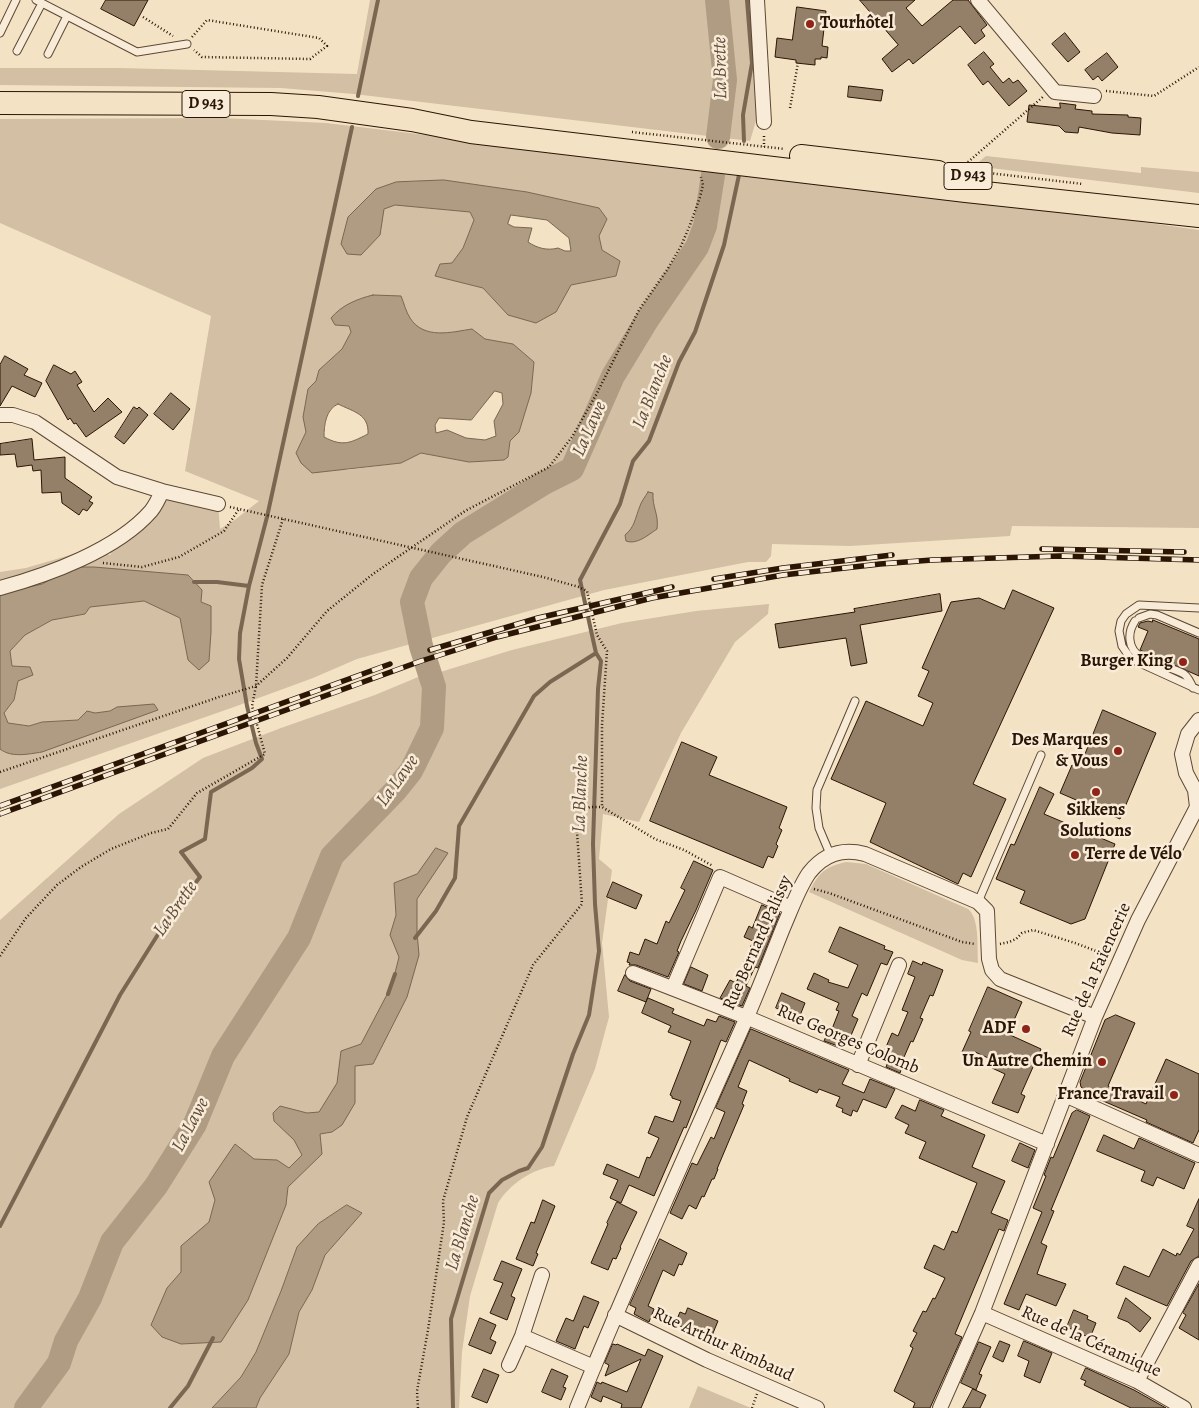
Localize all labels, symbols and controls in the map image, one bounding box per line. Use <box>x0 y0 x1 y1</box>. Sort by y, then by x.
place label: Tourhôtel <box>820 13 893 35</box>
marker: Tourhôtel <box>804 18 816 30</box>
water label: La Brette <box>709 37 733 99</box>
road number: D 943 <box>182 90 230 118</box>
road number: D 943 <box>944 162 992 190</box>
water label: La Blanche <box>628 352 678 432</box>
water label: La Lawe <box>568 398 612 460</box>
place label: Burger King <box>1080 651 1173 673</box>
marker: Burger King <box>1177 656 1189 668</box>
place label: Des Marques & Vous <box>1011 730 1108 772</box>
marker: Des Marques & Vous <box>1112 745 1124 757</box>
water label: La Lawe <box>372 751 424 811</box>
water label: La Blanche <box>568 755 594 833</box>
marker: Sikkens Solutions <box>1090 786 1102 798</box>
place label: Sikkens Solutions <box>1060 800 1132 842</box>
place label: Terre de Vélo <box>1085 844 1182 866</box>
marker: Terre de Vélo <box>1069 849 1081 861</box>
street label: Rue Bernard Palissy <box>719 872 797 1014</box>
water label: La Brette <box>149 877 203 941</box>
street label: Rue de la Faïencerie <box>1058 899 1136 1041</box>
street label: Rue Georges Colomb <box>774 1000 922 1080</box>
place label: ADF <box>983 1018 1016 1040</box>
marker: ADF <box>1020 1023 1032 1035</box>
place label: Un Autre Chemin <box>962 1051 1092 1073</box>
marker: Un Autre Chemin <box>1096 1056 1108 1068</box>
place label: France Travail <box>1057 1084 1164 1106</box>
marker: France Travail <box>1168 1089 1180 1101</box>
water label: La Lawe <box>167 1094 215 1156</box>
water label: La Blanche <box>441 1193 485 1273</box>
street label: Rue de la Céramique <box>1018 1301 1164 1383</box>
street label: Rue Arthur Rimbaud <box>649 1303 797 1387</box>

